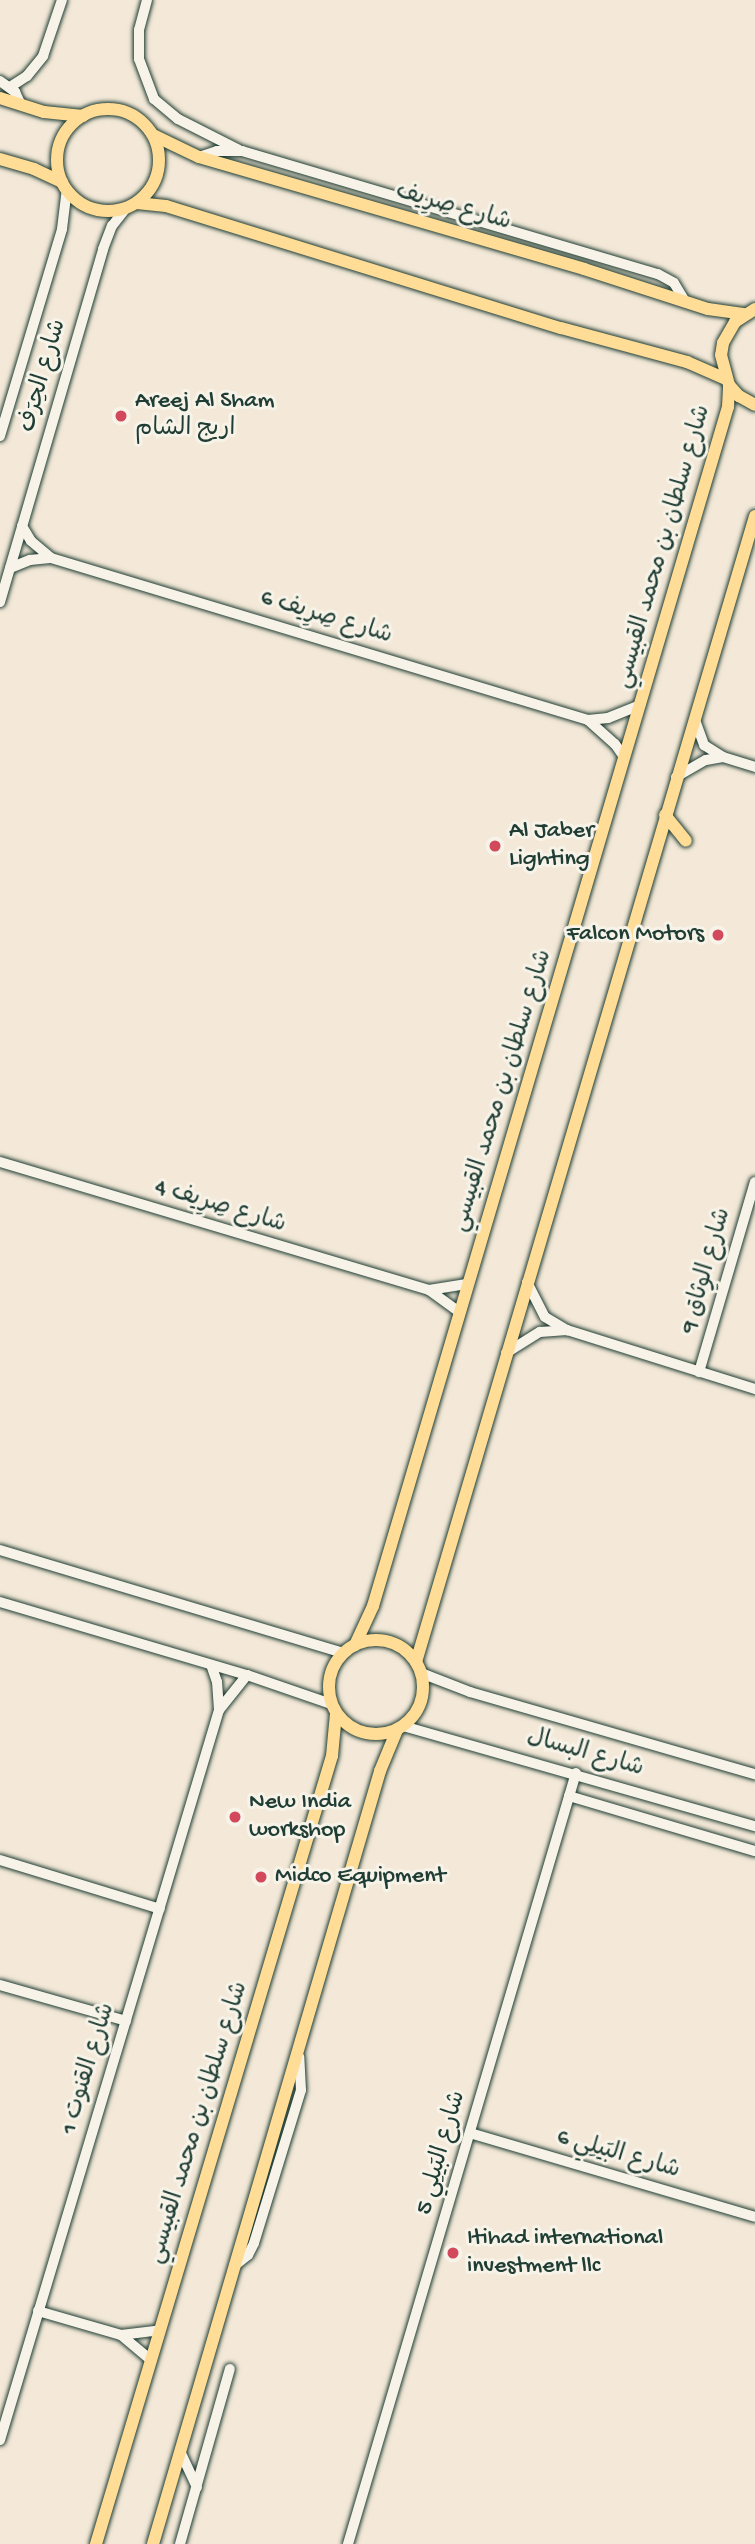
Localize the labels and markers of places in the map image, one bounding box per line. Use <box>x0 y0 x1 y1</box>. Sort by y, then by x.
place label: Areej Al Sham اريج الشام <box>135 388 275 444</box>
marker: Areej Al Sham اريج الشام <box>113 408 129 424</box>
place label: Al Jaber Lighting <box>509 818 594 874</box>
marker: Al Jaber Lighting <box>487 838 503 854</box>
place label: Falcon Motors <box>567 921 704 949</box>
marker: Falcon Motors <box>710 927 726 943</box>
place label: New India workshop <box>249 1789 351 1845</box>
marker: New India workshop <box>227 1809 243 1825</box>
place label: Midco Equipment <box>275 1863 445 1891</box>
marker: Midco Equipment <box>253 1869 269 1885</box>
place label: Itihad international investment llc <box>467 2225 663 2281</box>
marker: Itihad international investment llc <box>445 2245 461 2261</box>

